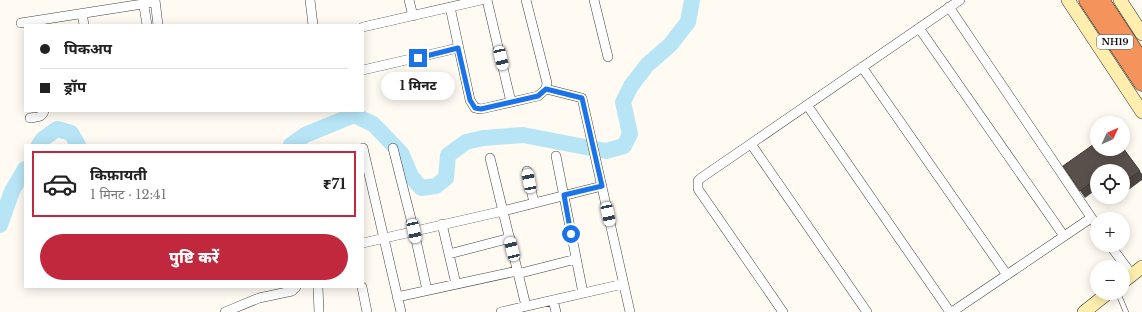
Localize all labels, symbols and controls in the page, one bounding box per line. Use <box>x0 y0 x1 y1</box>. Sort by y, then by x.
road number: NH19 <box>1097 35 1133 49</box>
text: पिकअप <box>64 39 112 58</box>
car <box>492 45 510 71</box>
route end <box>409 49 427 67</box>
callout: 1 मिनट <box>381 72 455 100</box>
text: ड्रॉप <box>64 77 86 96</box>
text: 1 मिनट <box>399 77 437 94</box>
north arrow <box>1090 116 1130 156</box>
map controls <box>1090 116 1130 300</box>
button: locate <box>1090 164 1130 204</box>
text: किफ़ायती <box>90 165 147 184</box>
icon: car <box>42 166 78 202</box>
car <box>521 168 537 194</box>
text: ₹71 <box>323 174 346 193</box>
text: 1 मिनट · 12:41 <box>90 186 167 203</box>
car <box>600 201 616 227</box>
button: + <box>1090 212 1130 252</box>
car <box>406 218 422 244</box>
route start <box>562 225 580 243</box>
button: पुष्टि करें <box>40 234 348 280</box>
car <box>503 236 521 262</box>
button: − <box>1090 260 1130 300</box>

